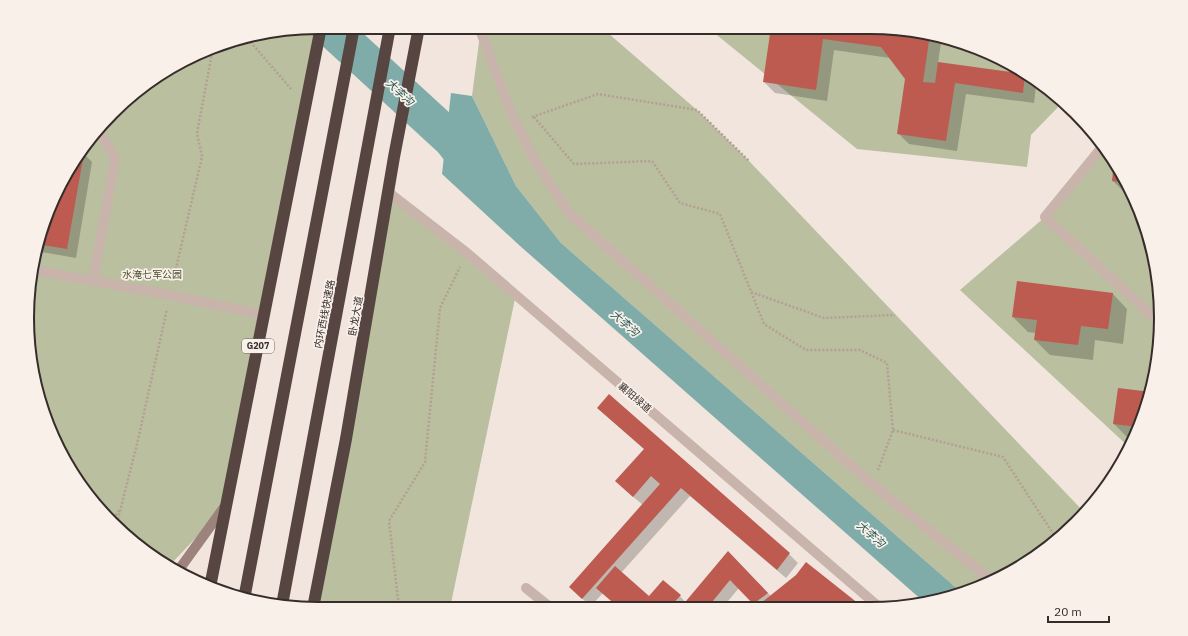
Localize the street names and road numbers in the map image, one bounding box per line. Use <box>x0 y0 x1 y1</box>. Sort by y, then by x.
street label: 内环西线快速路 <box>311 278 338 350</box>
street label: 卧龙大道 <box>346 295 365 337</box>
road number: G207 <box>242 339 274 353</box>
street label: 襄阳绿道 <box>615 379 654 415</box>

